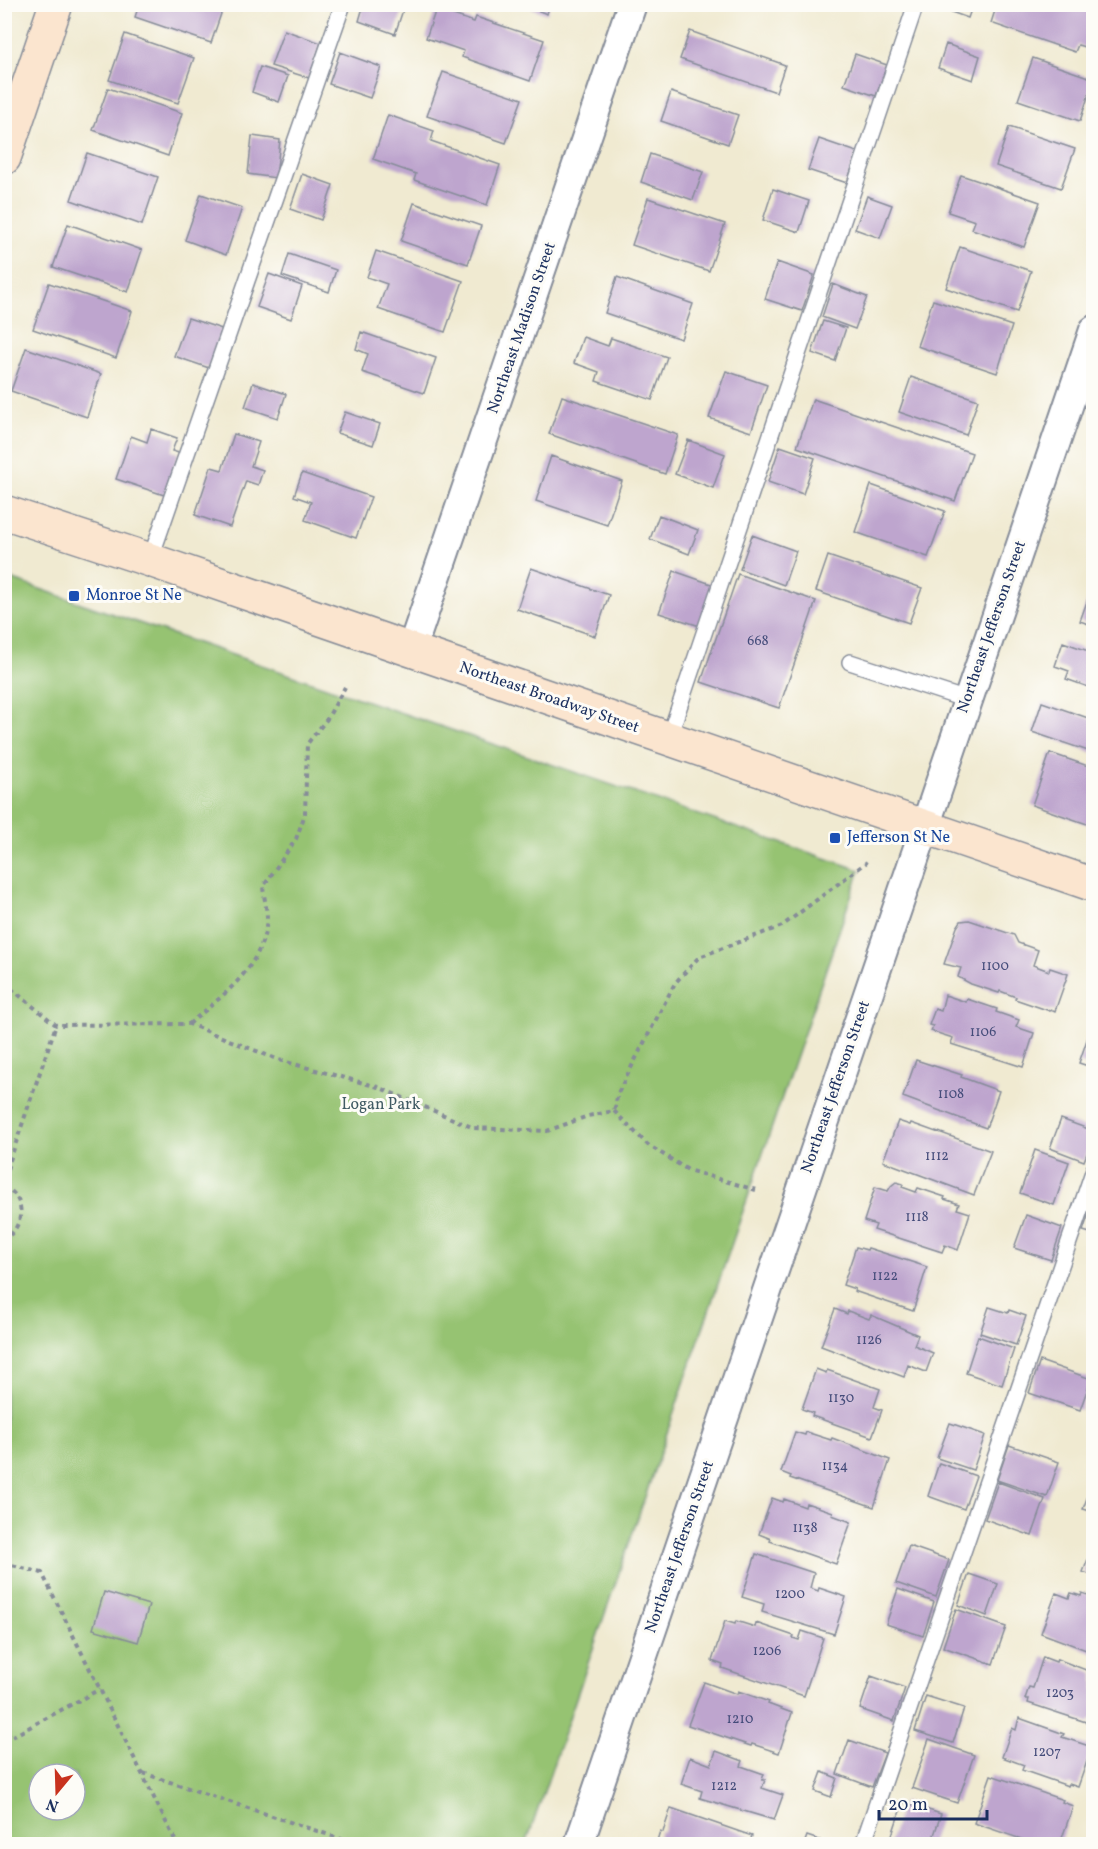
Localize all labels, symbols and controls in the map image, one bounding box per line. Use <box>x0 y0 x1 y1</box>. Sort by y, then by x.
street label: Northeast Madison Street <box>482 239 562 417</box>
street label: Northeast Jefferson Street <box>952 537 1032 716</box>
place label: Monroe St Ne <box>86 585 182 607</box>
marker: Monroe St Ne <box>67 589 81 603</box>
house number: 668 <box>747 632 769 651</box>
street label: Northeast Broadway Street <box>456 657 642 739</box>
place label: Jefferson St Ne <box>847 827 950 849</box>
marker: Jefferson St Ne <box>828 831 842 845</box>
house number: 1100 <box>981 957 1009 976</box>
street label: Northeast Jefferson Street <box>796 997 876 1176</box>
house number: 1106 <box>970 1023 996 1042</box>
house number: 1108 <box>938 1085 964 1104</box>
park label: Logan Park <box>341 1094 421 1116</box>
house number: 1112 <box>925 1147 949 1166</box>
house number: 1118 <box>905 1208 929 1227</box>
house number: 1122 <box>872 1267 898 1286</box>
house number: 1126 <box>856 1331 882 1350</box>
house number: 1130 <box>828 1389 854 1408</box>
street label: Northeast Jefferson Street <box>640 1457 720 1636</box>
house number: 1134 <box>822 1457 848 1476</box>
house number: 1138 <box>792 1519 818 1538</box>
house number: 1200 <box>775 1585 805 1604</box>
house number: 1206 <box>753 1642 781 1661</box>
house number: 1203 <box>1046 1684 1074 1703</box>
house number: 1210 <box>727 1710 753 1729</box>
house number: 1207 <box>1033 1743 1061 1762</box>
north arrow <box>27 1762 87 1822</box>
house number: 1212 <box>711 1777 737 1796</box>
scale bar <box>879 1783 987 1821</box>
text: N <box>43 1792 62 1817</box>
text: 20 m <box>888 1793 928 1818</box>

